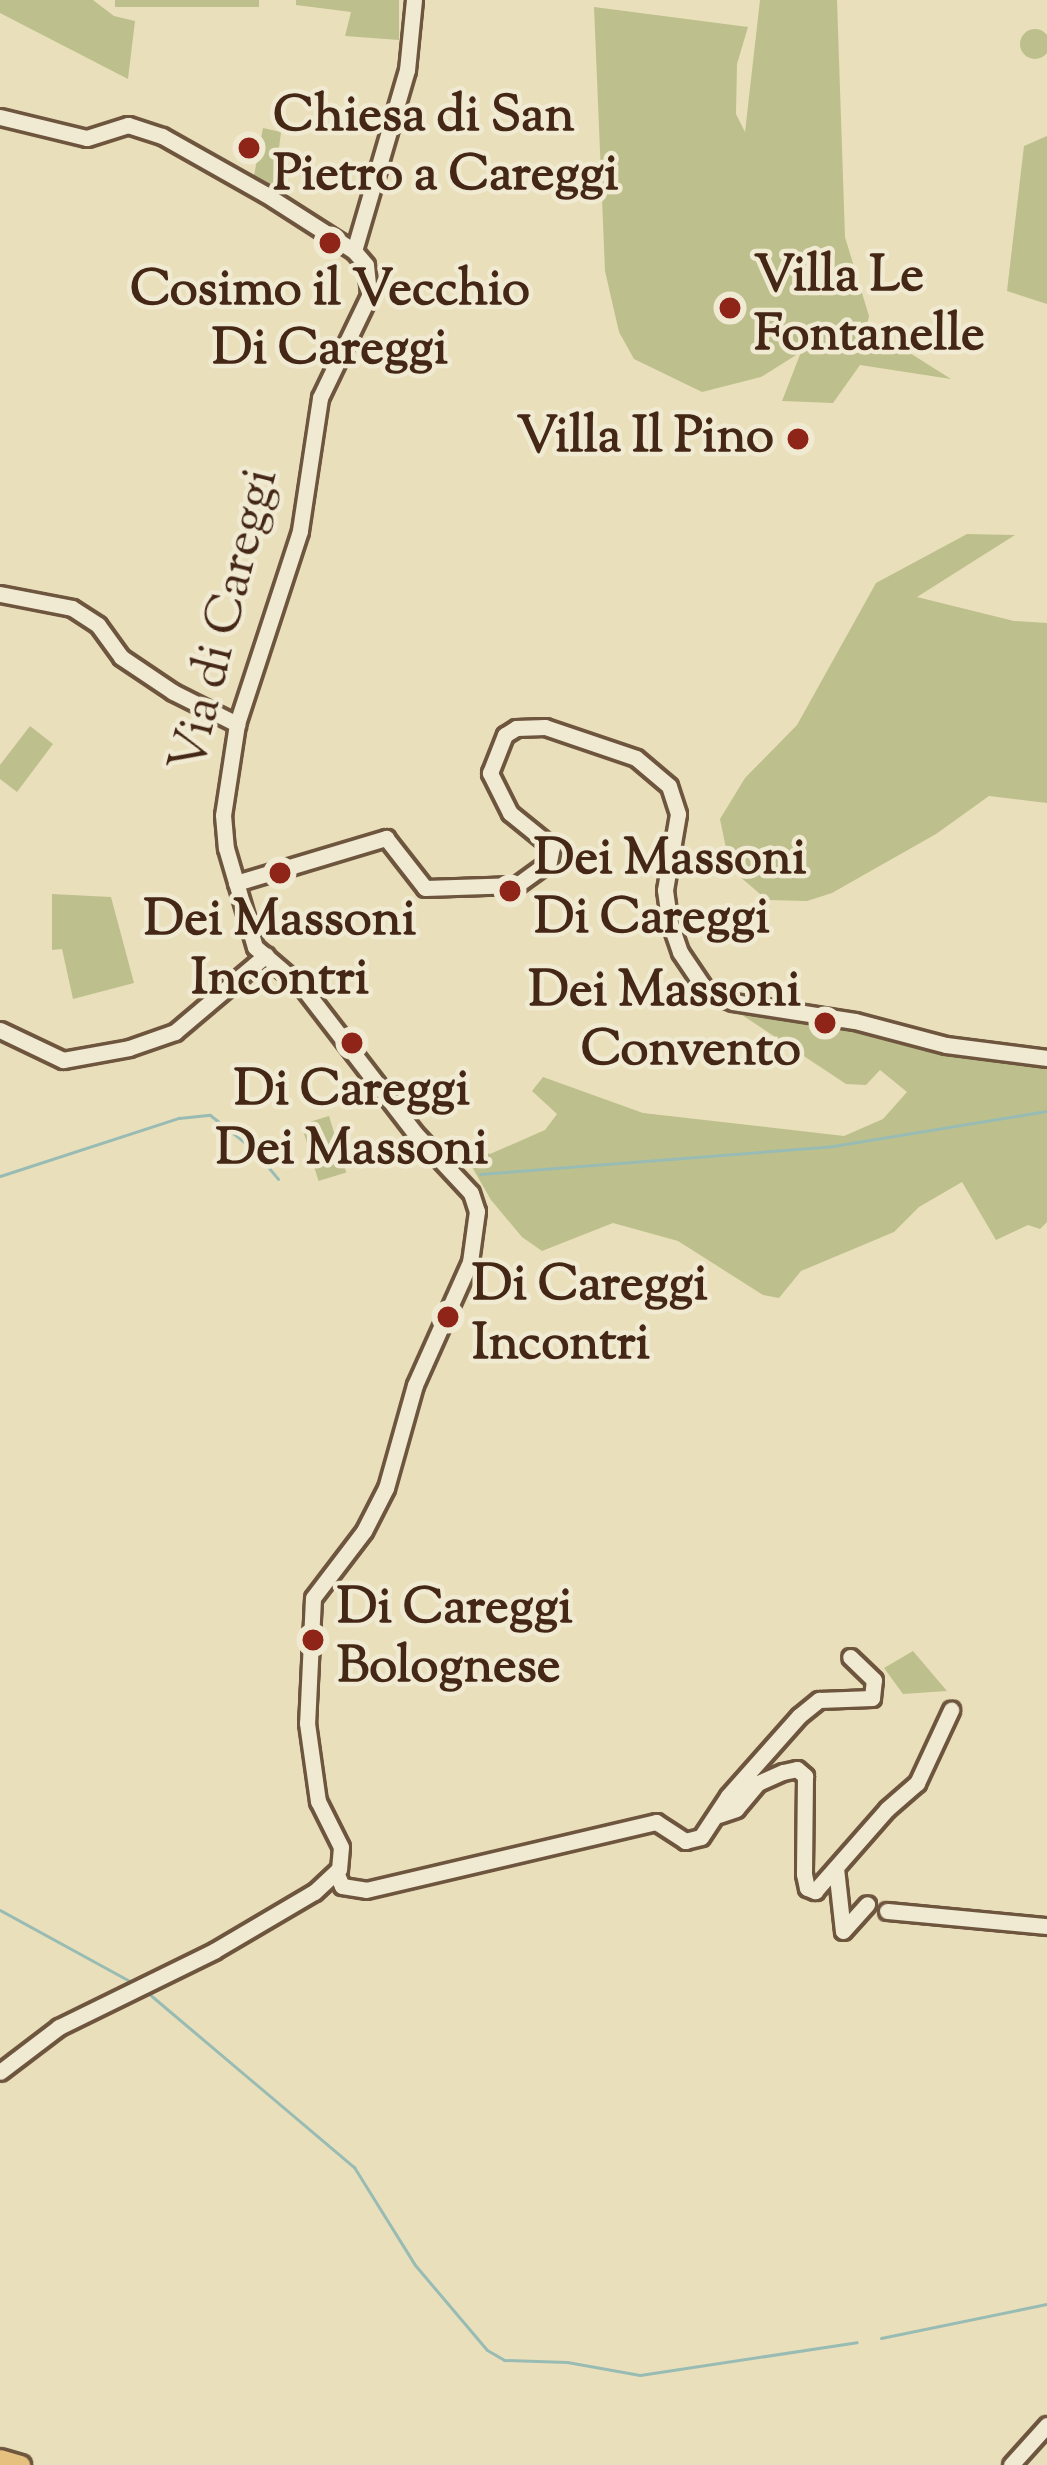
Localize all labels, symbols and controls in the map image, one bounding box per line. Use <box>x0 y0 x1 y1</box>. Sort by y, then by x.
place label: Chiesa di San Pietro a Careggi <box>273 88 619 208</box>
marker: Chiesa di San Pietro a Careggi <box>236 135 262 161</box>
marker: Cosimo il Vecchio Di Careggi <box>317 230 343 256</box>
place label: Villa Le Fontanelle <box>754 248 985 368</box>
place label: Cosimo il Vecchio Di Careggi <box>130 262 530 382</box>
marker: Villa Le Fontanelle <box>717 295 743 321</box>
place label: Villa Il Pino <box>517 408 774 470</box>
marker: Villa Il Pino <box>785 426 811 452</box>
street label: Via di Careggi <box>160 463 294 779</box>
place label: Dei Massoni Di Careggi <box>534 831 806 951</box>
marker: Dei Massoni Incontri <box>267 860 293 886</box>
marker: Dei Massoni Di Careggi <box>497 878 523 904</box>
place label: Dei Massoni Incontri <box>144 892 416 1012</box>
place label: Dei Massoni Convento <box>529 963 801 1083</box>
marker: Dei Massoni Convento <box>812 1010 838 1036</box>
marker: Di Careggi Dei Massoni <box>339 1030 365 1056</box>
place label: Di Careggi Dei Massoni <box>216 1062 488 1182</box>
place label: Di Careggi Incontri <box>472 1257 708 1377</box>
marker: Di Careggi Incontri <box>435 1304 461 1330</box>
place label: Di Careggi Bolognese <box>337 1580 573 1700</box>
marker: Di Careggi Bolognese <box>300 1627 326 1653</box>

